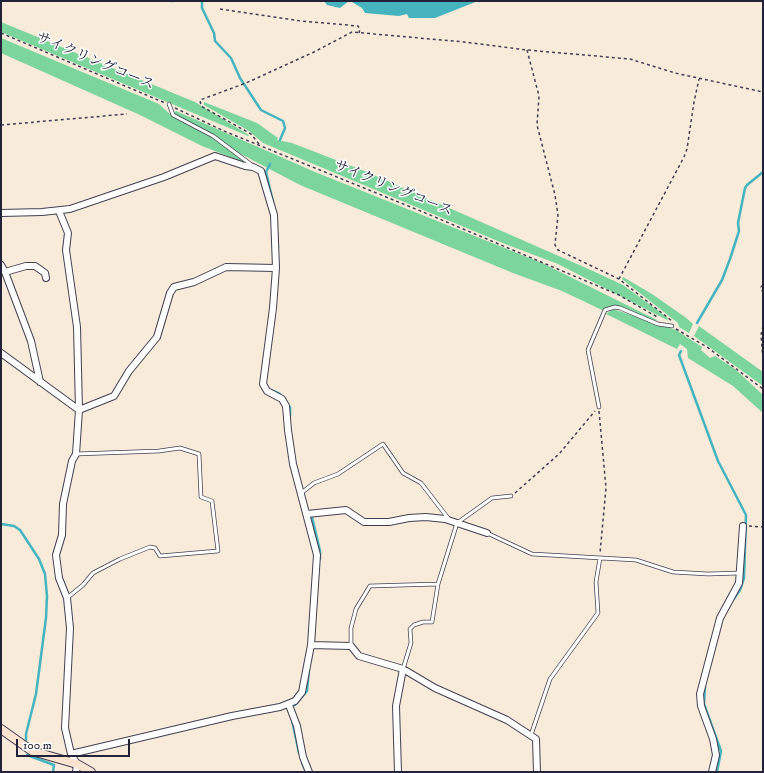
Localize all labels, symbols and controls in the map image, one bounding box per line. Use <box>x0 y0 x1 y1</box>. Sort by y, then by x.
street label: サイクリングコース <box>34 30 156 94</box>
street label: サイクリングコース <box>331 158 455 220</box>
scale bar <box>18 731 132 757</box>
text: 100 m <box>23 738 52 753</box>

